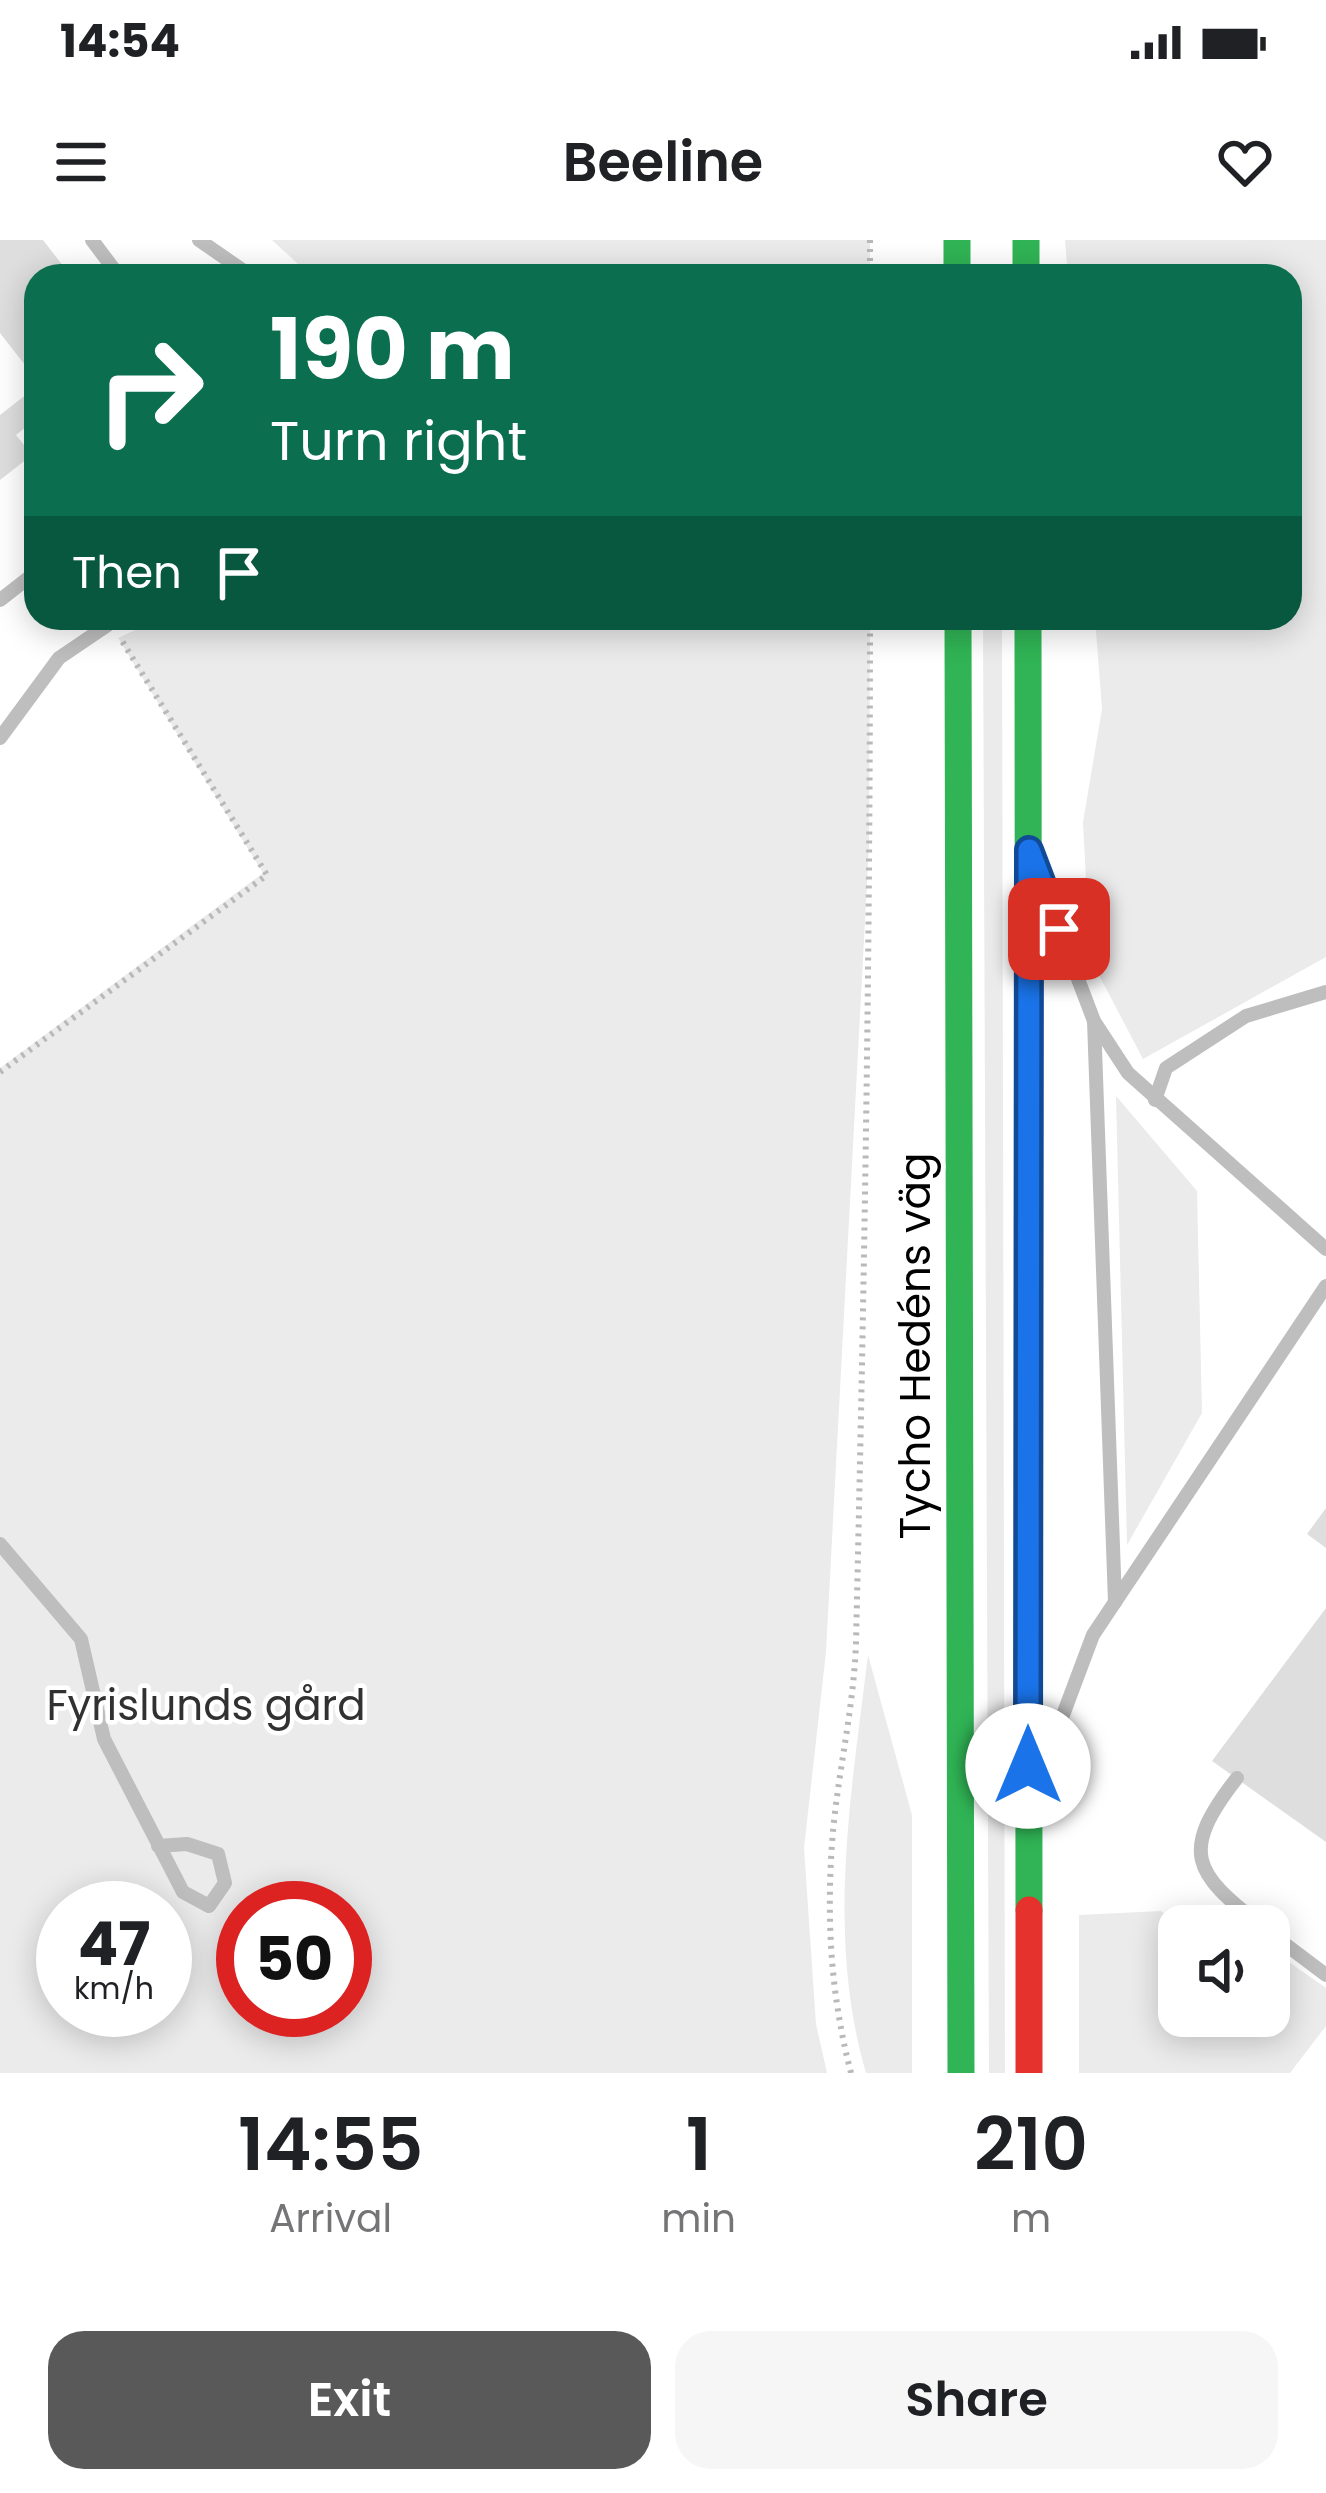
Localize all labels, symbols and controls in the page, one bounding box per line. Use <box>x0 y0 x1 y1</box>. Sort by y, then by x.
text: 14:54 <box>60 10 180 73</box>
text: Beeline <box>563 124 763 200</box>
icon: menu <box>48 129 114 195</box>
icon: heart <box>1212 129 1278 195</box>
text: 190 m <box>270 291 515 408</box>
icon: right <box>72 312 228 468</box>
text: Turn right <box>270 403 527 479</box>
icon: arrive <box>206 540 272 606</box>
text: Then <box>72 541 182 604</box>
pin <box>1008 878 1110 980</box>
icon: arrive <box>1026 896 1092 962</box>
street label: Tycho Hedéns väg <box>886 1153 945 1539</box>
park label: Fyrislunds gård <box>46 1676 366 1735</box>
position arrow <box>965 1703 1091 1829</box>
speed limit sign: 50 <box>216 1881 372 2037</box>
text: 47 <box>78 1902 150 1986</box>
map controls <box>1158 1905 1290 2037</box>
button: sound <box>1158 1905 1290 2037</box>
text: km/h <box>74 1967 154 2010</box>
text: 14:55 <box>238 2094 423 2195</box>
text: 1 <box>686 2094 712 2195</box>
text: 210 <box>974 2094 1088 2195</box>
text: Arrival <box>269 2191 392 2246</box>
text: min <box>661 2191 736 2246</box>
text: m <box>1011 2191 1051 2246</box>
button: Exit <box>48 2331 651 2469</box>
button: Share <box>675 2331 1278 2469</box>

